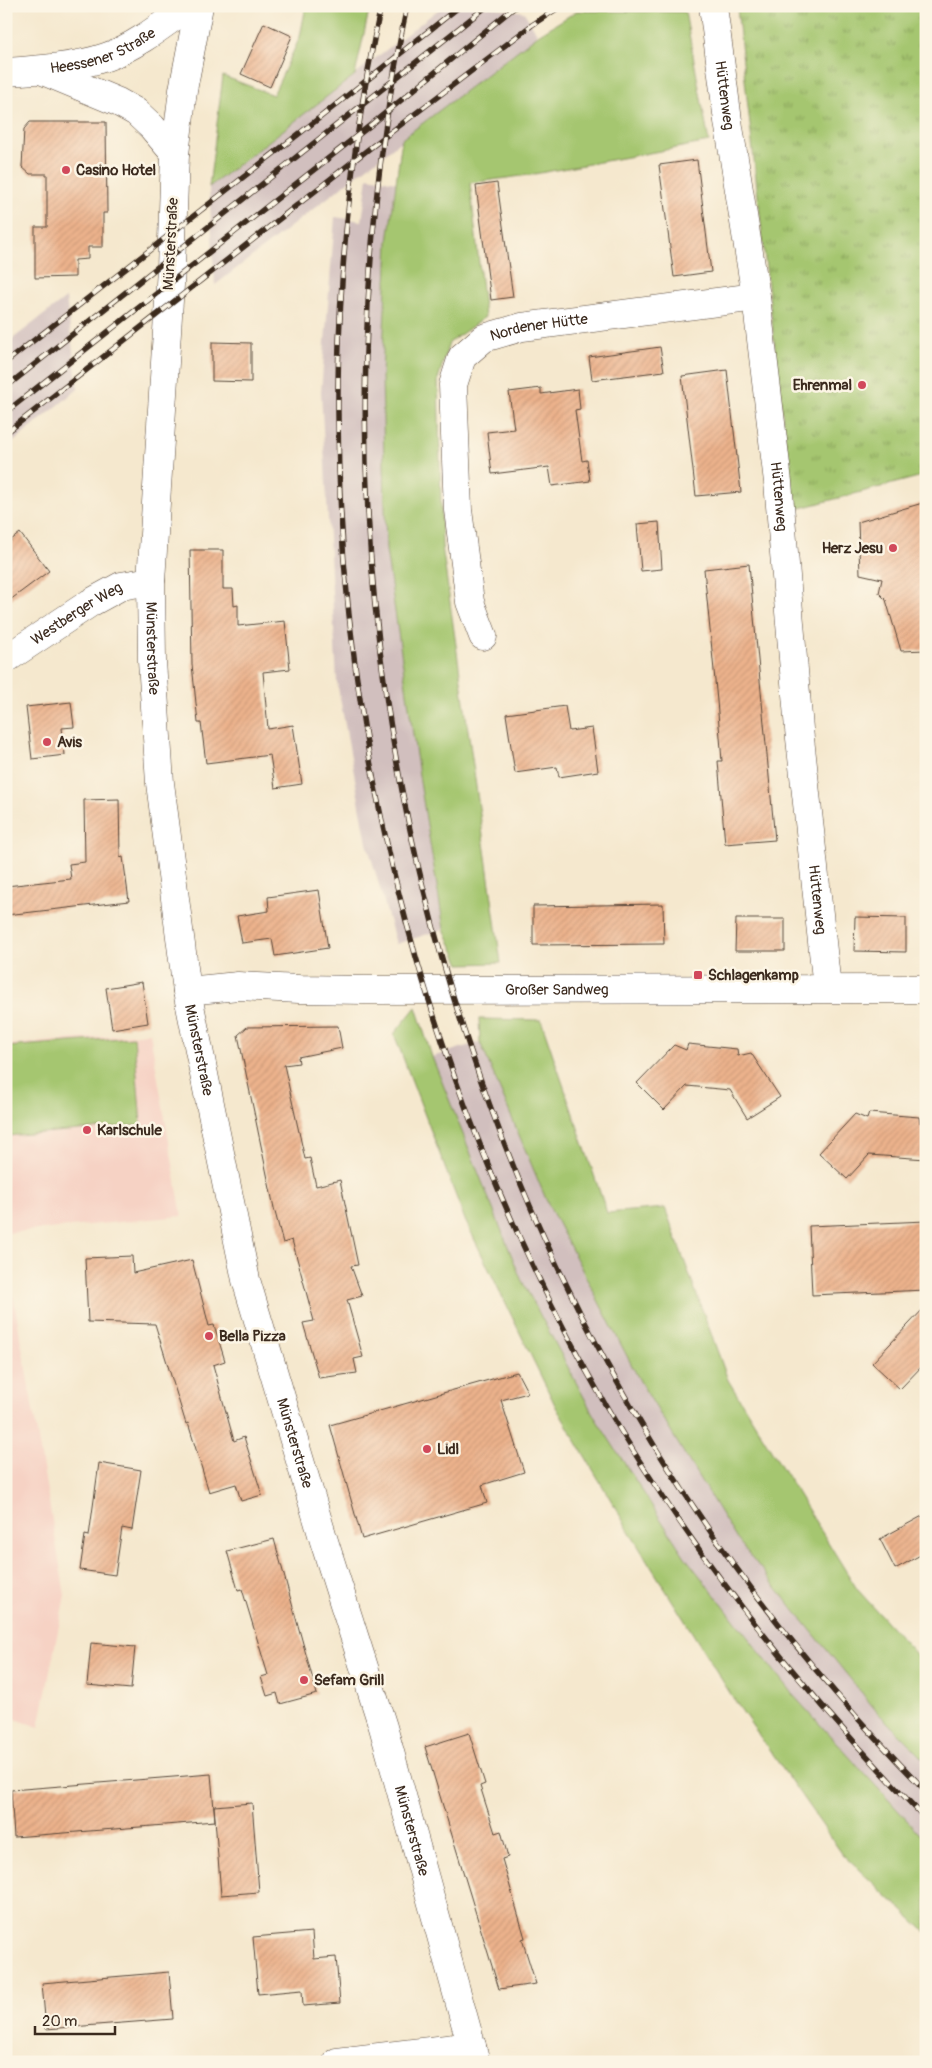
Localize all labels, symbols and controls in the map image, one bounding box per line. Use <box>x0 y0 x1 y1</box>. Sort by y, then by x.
street label: Heessener Straße <box>49 23 160 78</box>
street label: Hüttenweg <box>711 59 739 131</box>
place label: Casino Hotel <box>76 161 156 180</box>
marker: Casino Hotel <box>60 164 72 176</box>
street label: Münsterstraße <box>159 197 183 291</box>
street label: Nordener Hütte <box>488 309 590 345</box>
place label: Ehrenmal <box>793 376 852 395</box>
marker: Ehrenmal <box>856 379 868 391</box>
street label: Hüttenweg <box>766 460 792 532</box>
place label: Herz Jesu <box>822 539 883 558</box>
marker: Herz Jesu <box>887 542 899 554</box>
street label: Westberger Weg <box>27 578 126 649</box>
street label: Münsterstraße <box>142 602 164 696</box>
place label: Avis <box>57 733 82 752</box>
marker: Avis <box>41 736 53 748</box>
street label: Hüttenweg <box>804 864 831 935</box>
place label: Schlagenkamp <box>708 966 799 985</box>
marker: Schlagenkamp <box>692 969 704 981</box>
street label: Großer Sandweg <box>505 980 608 999</box>
street label: Münsterstraße <box>180 1003 218 1098</box>
place label: Karlschule <box>97 1121 162 1140</box>
marker: Karlschule <box>81 1124 93 1136</box>
place label: Bella Pizza <box>219 1327 286 1346</box>
marker: Bella Pizza <box>203 1330 215 1342</box>
street label: Münsterstraße <box>272 1396 317 1491</box>
place label: Lidl <box>437 1440 459 1459</box>
marker: Lidl <box>421 1443 433 1455</box>
place label: Sefam Grill <box>314 1671 384 1690</box>
marker: Sefam Grill <box>298 1674 310 1686</box>
street label: Münsterstraße <box>390 1783 434 1879</box>
scale bar <box>35 2003 115 2035</box>
text: 20 m <box>42 2012 77 2031</box>

